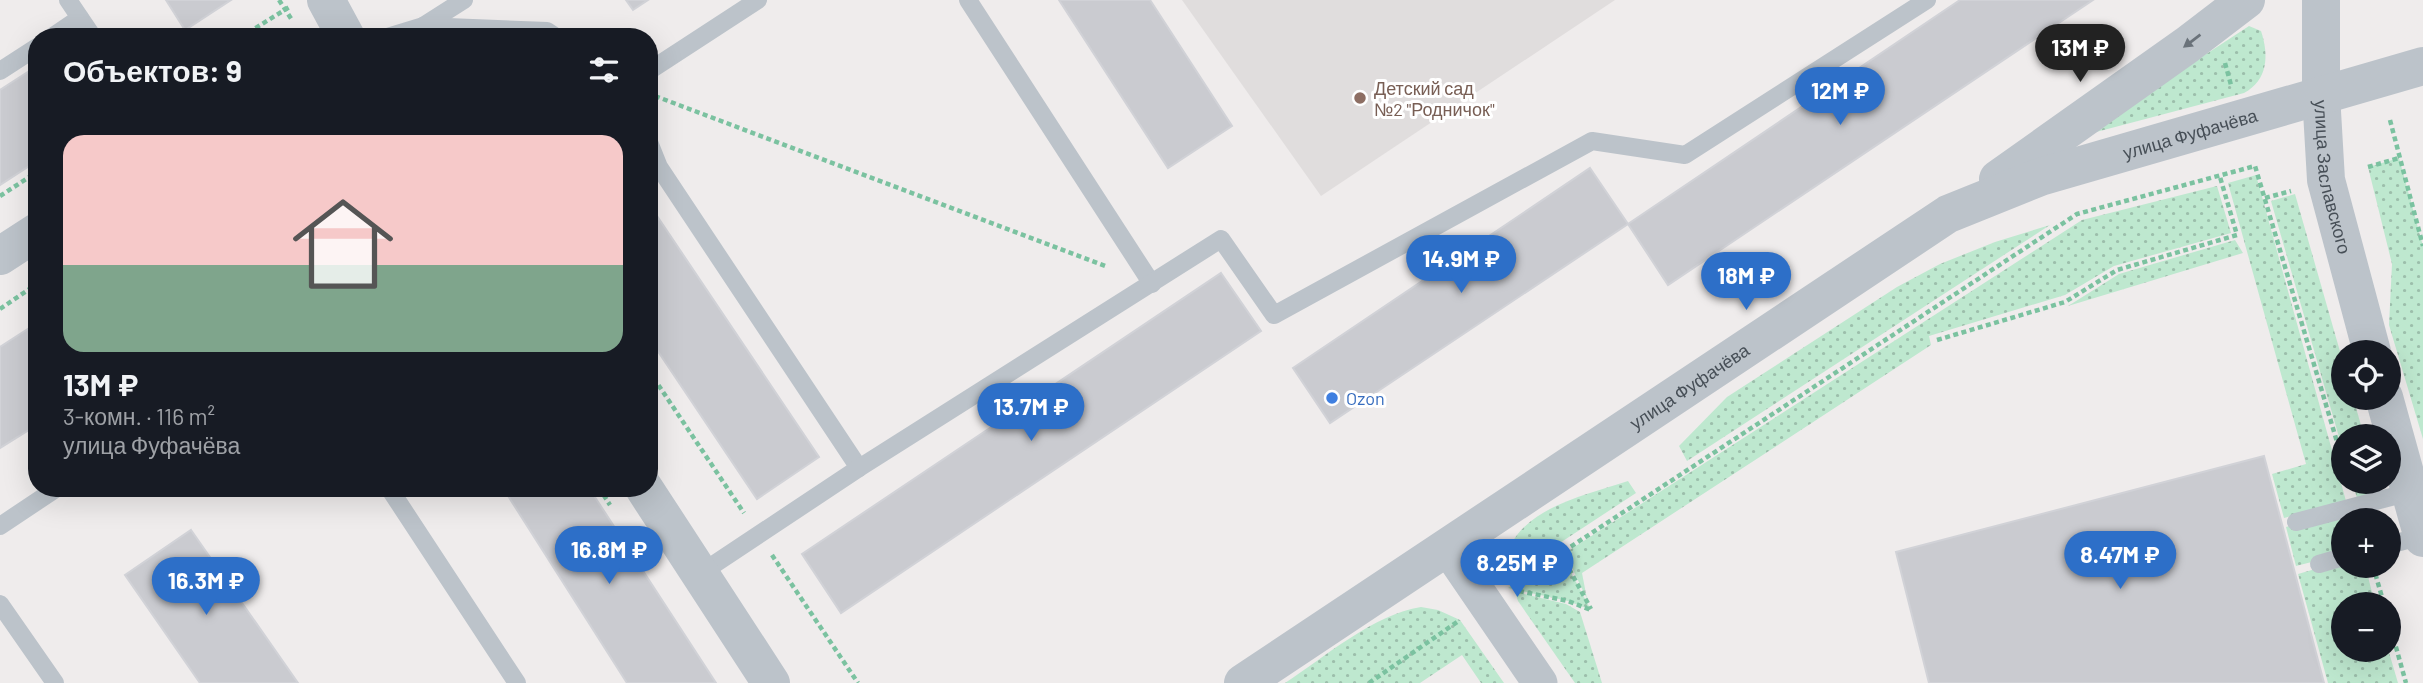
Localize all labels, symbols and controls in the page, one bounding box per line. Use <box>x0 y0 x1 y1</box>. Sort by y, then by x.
pin: 13M ₽ <box>2031 24 2129 84</box>
text: 13M ₽ <box>2051 33 2109 61</box>
one-way arrow <box>2183 34 2201 49</box>
icon: filters <box>585 51 623 89</box>
text: Объектов: 9 <box>63 52 242 88</box>
pin: 12M ₽ <box>1791 68 1889 127</box>
text: 12M ₽ <box>1811 76 1869 104</box>
place label: Детский сад №2 "Родничок" <box>1374 77 1495 120</box>
marker: Детский сад №2 "Родничок" <box>1352 90 1368 106</box>
street label: улица Заславского <box>2310 99 2356 256</box>
street label: улица Фуфачёва <box>2120 103 2261 163</box>
icon: home <box>280 181 406 307</box>
pin: 14.9M ₽ <box>1396 236 1526 295</box>
text: 14.9M ₽ <box>1422 244 1500 272</box>
pin: 18M ₽ <box>1697 252 1795 312</box>
text: 18M ₽ <box>1717 261 1775 289</box>
street label: улица Фуфачёва <box>1625 338 1754 434</box>
map controls <box>2331 340 2401 662</box>
button: locate <box>2331 340 2401 410</box>
text: 13M ₽ <box>63 366 138 402</box>
pin: 13.7M ₽ <box>966 384 1096 443</box>
place label: Ozon <box>1346 387 1385 409</box>
marker: Ozon <box>1324 390 1340 406</box>
text: 13.7M ₽ <box>993 392 1069 420</box>
text: 3-комн. · 116 m² <box>63 402 215 430</box>
button: layers <box>2331 424 2401 494</box>
text: улица Фуфачёва <box>63 431 240 459</box>
button: + <box>2331 508 2401 578</box>
pin: 16.8M ₽ <box>544 526 674 586</box>
pin: 8.47M ₽ <box>2055 532 2185 591</box>
text: 16.8M ₽ <box>571 535 647 563</box>
pin: 8.25M ₽ <box>1452 540 1582 599</box>
text: 8.47M ₽ <box>2080 540 2160 568</box>
text: 8.25M ₽ <box>1476 548 1558 576</box>
pin: 16.3M ₽ <box>141 558 271 617</box>
text: 16.3M ₽ <box>168 566 244 594</box>
button: − <box>2331 592 2401 662</box>

